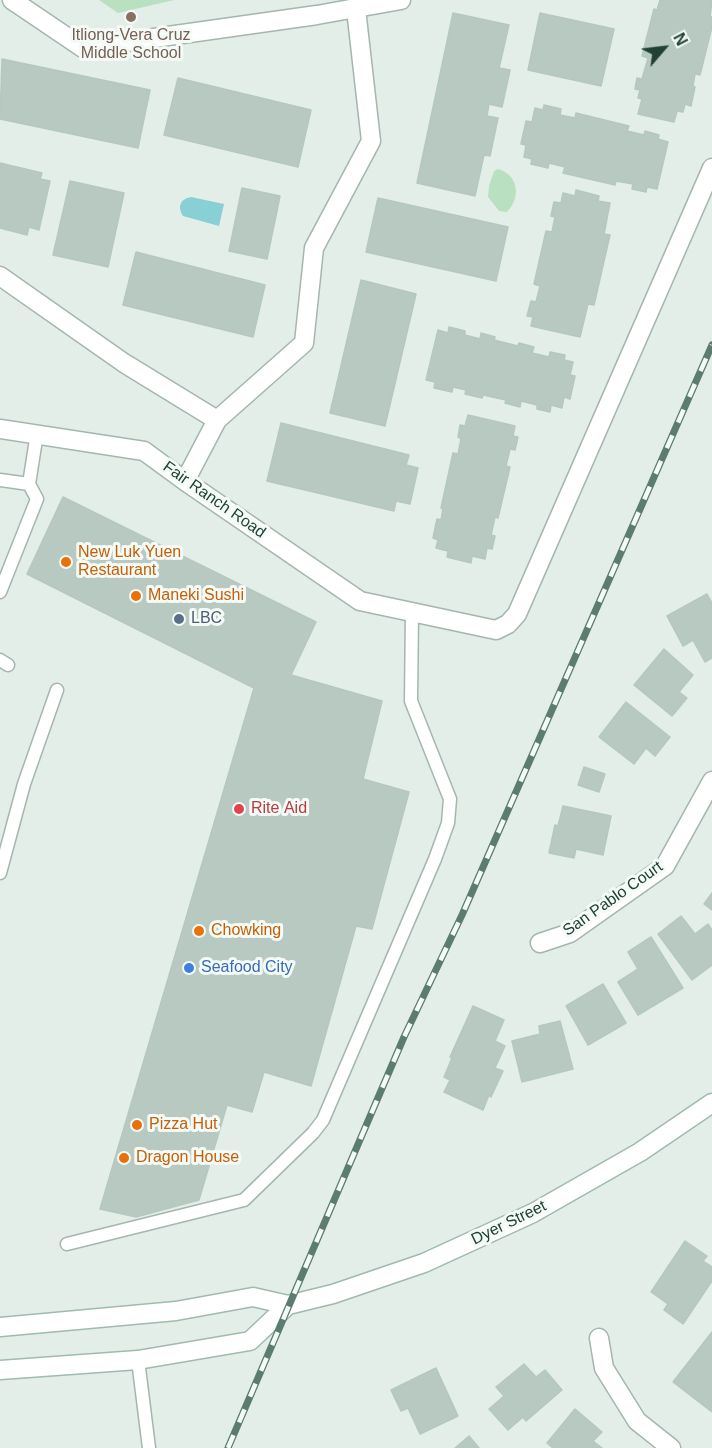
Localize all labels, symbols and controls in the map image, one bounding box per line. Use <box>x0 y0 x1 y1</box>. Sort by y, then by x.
marker: Itliong-Vera Cruz Middle School <box>124 10 138 24</box>
north arrow <box>634 18 694 78</box>
place label: Itliong-Vera Cruz Middle School <box>71 26 191 64</box>
text: N <box>670 30 691 48</box>
street label: Fair Ranch Road <box>159 457 269 543</box>
place label: New Luk Yuen Restaurant <box>78 543 181 581</box>
marker: New Luk Yuen Restaurant <box>59 555 73 569</box>
place label: Maneki Sushi <box>148 586 244 606</box>
marker: Maneki Sushi <box>129 589 143 603</box>
place label: LBC <box>191 609 222 629</box>
marker: LBC <box>172 612 186 626</box>
place label: Rite Aid <box>251 799 307 819</box>
marker: Rite Aid <box>232 802 246 816</box>
street label: San Pablo Court <box>559 857 667 941</box>
place label: Chowking <box>211 921 281 941</box>
marker: Chowking <box>192 924 206 938</box>
place label: Seafood City <box>201 958 293 978</box>
marker: Seafood City <box>182 961 196 975</box>
place label: Pizza Hut <box>149 1115 217 1135</box>
marker: Pizza Hut <box>130 1118 144 1132</box>
place label: Dragon House <box>136 1148 239 1168</box>
marker: Dragon House <box>117 1151 131 1165</box>
street label: Dyer Street <box>468 1197 550 1249</box>

